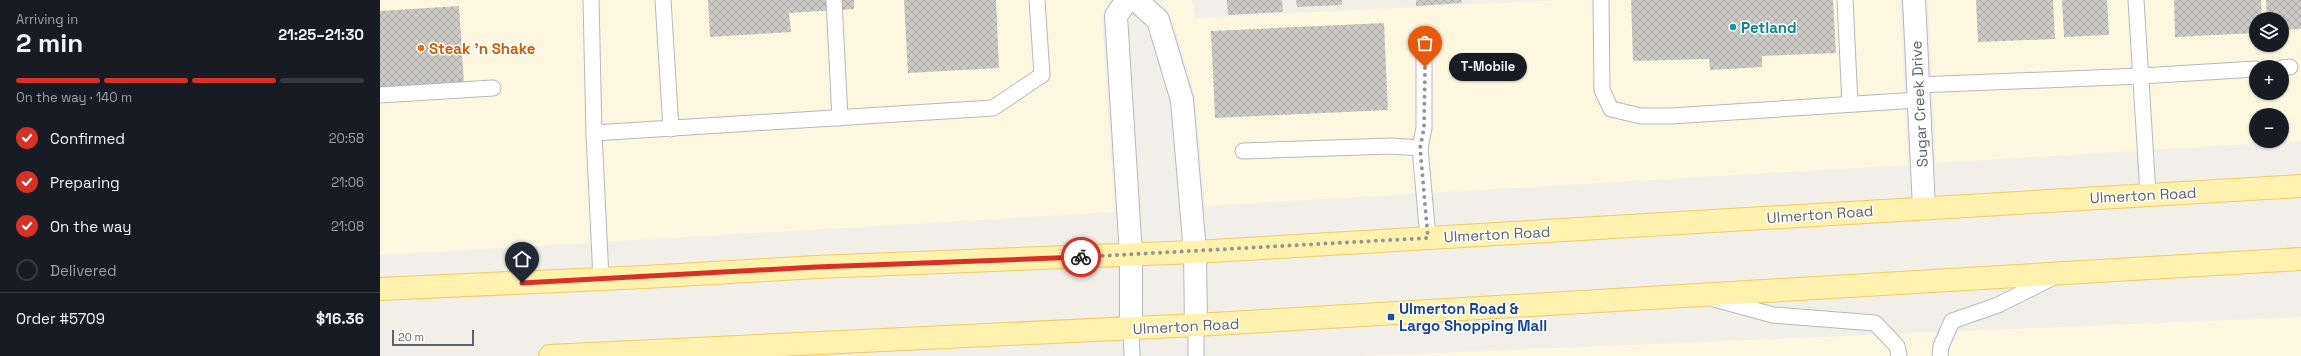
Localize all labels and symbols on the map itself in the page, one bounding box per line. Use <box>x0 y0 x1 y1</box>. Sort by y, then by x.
place label: Petland <box>1741 18 1797 37</box>
marker: Petland <box>1728 22 1738 32</box>
pin <box>1408 26 1442 67</box>
place label: Steak 'n Shake <box>429 39 536 58</box>
street label: Sugar Creek Drive <box>1906 40 1932 168</box>
marker: Steak 'n Shake <box>416 43 426 53</box>
callout: T-Mobile <box>1449 53 1527 81</box>
street label: Ulmerton Road <box>2089 183 2197 207</box>
street label: Ulmerton Road <box>1766 201 1874 227</box>
street label: Ulmerton Road <box>1443 222 1551 246</box>
courier <box>1061 237 1101 277</box>
pin <box>505 242 539 283</box>
place label: Ulmerton Road & Largo Shopping Mall <box>1399 299 1547 335</box>
marker: Ulmerton Road & Largo Shopping Mall <box>1386 312 1396 322</box>
street label: Ulmerton Road <box>1132 314 1240 338</box>
scale bar <box>392 328 474 347</box>

